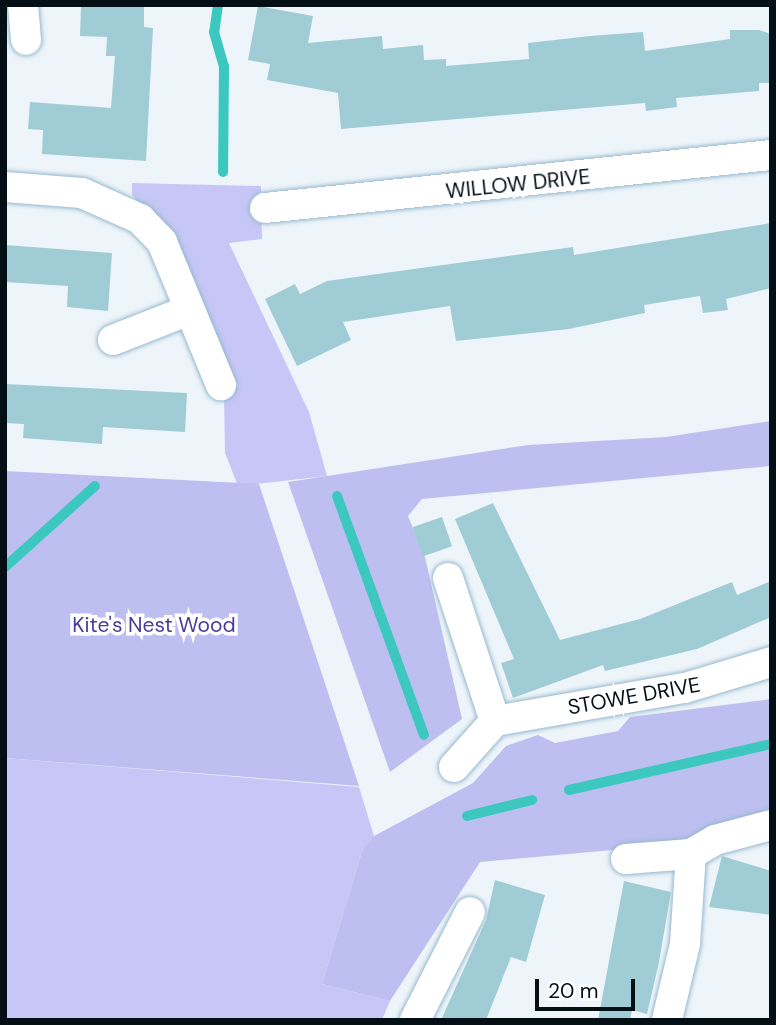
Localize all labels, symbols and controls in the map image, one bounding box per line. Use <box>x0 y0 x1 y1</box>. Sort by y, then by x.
street label: WILLOW DRIVE <box>444 164 592 204</box>
park label: Kite's Nest Wood <box>72 612 236 638</box>
street label: STOWE DRIVE <box>566 672 702 720</box>
scale bar <box>538 965 638 1009</box>
text: 20 m <box>548 977 599 1005</box>

